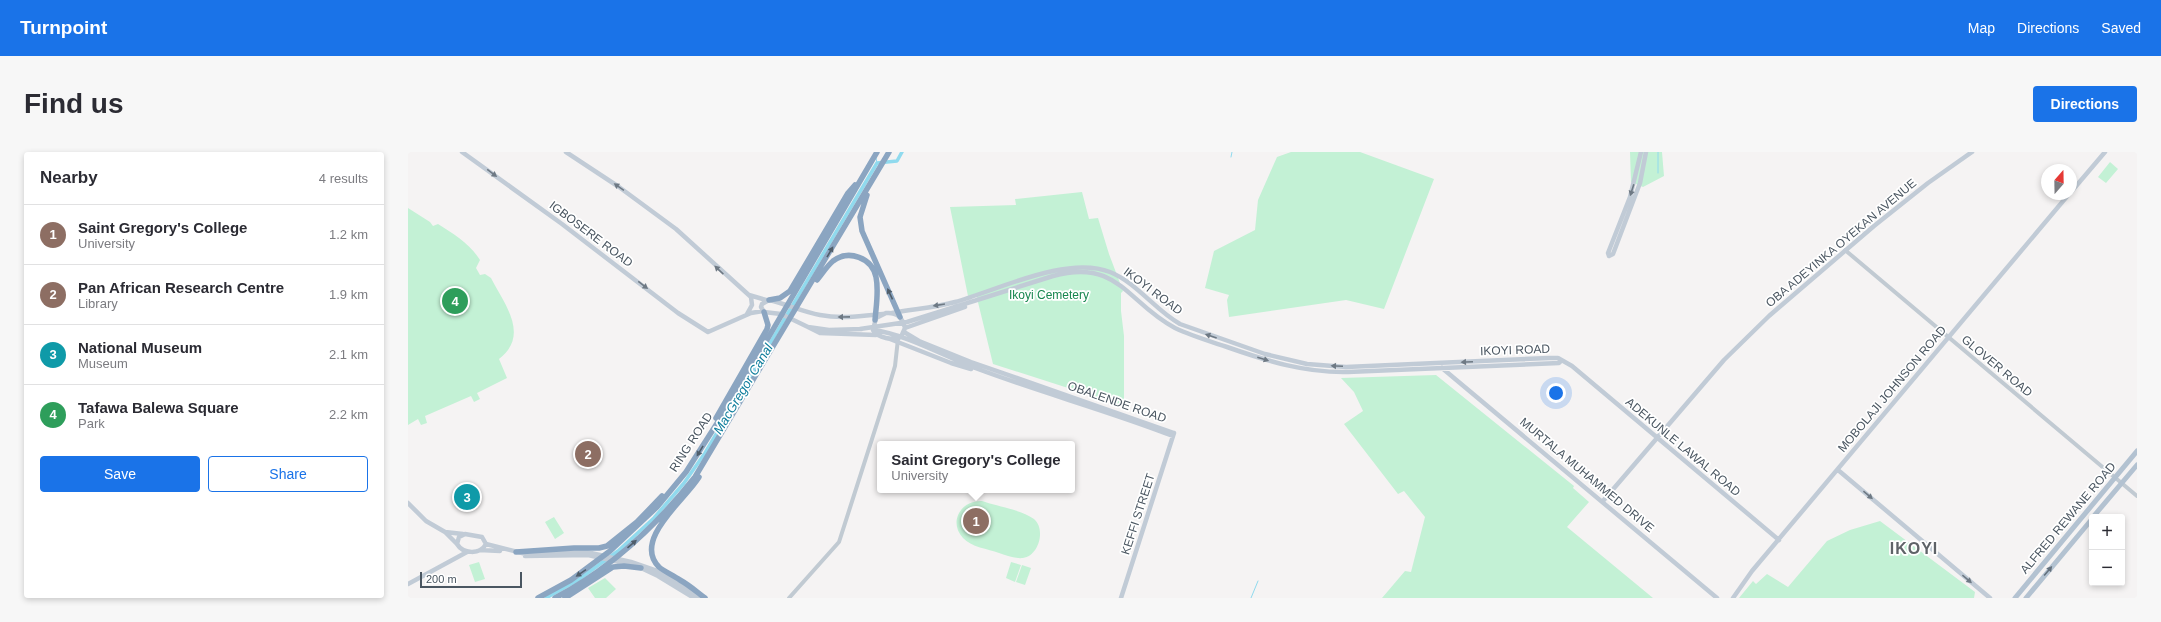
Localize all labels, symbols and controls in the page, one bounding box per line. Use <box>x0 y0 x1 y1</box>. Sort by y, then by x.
text: Turnpoint <box>20 17 107 38</box>
text: Map <box>1968 20 1995 36</box>
text: Directions <box>2017 20 2079 36</box>
text: Saved <box>2101 20 2141 36</box>
button: Directions <box>2033 86 2137 122</box>
text: Find us <box>24 88 124 119</box>
north arrow <box>2041 164 2077 200</box>
text: Nearby <box>40 168 98 187</box>
one-way arrow <box>487 169 498 178</box>
text: 4 results <box>319 171 368 186</box>
street label: OBA ADEYINKA OYEKAN AVENUE <box>1763 176 1919 310</box>
one-way arrow <box>614 183 624 191</box>
one-way arrow <box>1629 184 1635 196</box>
street label: IGBOSERE ROAD <box>547 198 636 270</box>
text: Saint Gregory's College <box>78 219 247 236</box>
text: 1 <box>49 227 57 242</box>
text: 1.2 km <box>329 227 368 242</box>
text: University <box>78 236 135 251</box>
one-way arrow <box>826 246 833 258</box>
street label: IKOYI ROAD <box>1121 264 1185 318</box>
one-way arrow <box>714 265 724 275</box>
text: Pan African Research Centre <box>78 279 284 296</box>
one-way arrow <box>637 281 648 290</box>
pin: 4 <box>442 286 468 316</box>
text: 2 <box>49 287 57 302</box>
text: 1.9 km <box>329 287 368 302</box>
one-way arrow <box>887 288 893 300</box>
park label: Ikoyi Cemetery <box>1009 288 1089 302</box>
text: Library <box>78 296 118 311</box>
one-way arrow <box>933 303 945 309</box>
one-way arrow <box>837 314 850 320</box>
street label: MOBOLAJI JOHNSON ROAD <box>1835 323 1949 455</box>
one-way arrow <box>1205 332 1217 338</box>
street label: GLOVER ROAD <box>1959 332 2035 400</box>
text: National Museum <box>78 339 202 356</box>
water label: MacGregor Canal <box>710 340 776 437</box>
street label: IKOYI ROAD <box>1480 342 1551 358</box>
text: 3 <box>49 347 57 362</box>
text: 2.1 km <box>329 347 368 362</box>
text: Museum <box>78 356 128 371</box>
one-way arrow <box>1258 357 1270 363</box>
one-way arrow <box>1460 359 1473 365</box>
one-way arrow <box>1331 363 1343 370</box>
street label: OBALENDE ROAD <box>1066 379 1168 426</box>
your location <box>1546 383 1566 403</box>
street label: ADEKUNLE LAWAL ROAD <box>1623 395 1743 499</box>
text: Tafawa Balewa Square <box>78 399 239 416</box>
text: 4 <box>49 407 57 422</box>
text: 2.2 km <box>329 407 368 422</box>
street label: RING ROAD <box>667 409 716 474</box>
street label: MURTALA MUHAMMED DRIVE <box>1517 415 1657 535</box>
text: Park <box>78 416 105 431</box>
pin: 2 <box>575 439 601 469</box>
popup <box>877 441 1075 493</box>
one-way arrow <box>697 445 704 457</box>
text: Saint Gregory's College <box>891 451 1061 468</box>
button: Save <box>40 456 200 492</box>
button: Share <box>208 456 368 492</box>
street label: ALFRED REWANE ROAD <box>2017 459 2119 576</box>
text: University <box>891 468 948 483</box>
street label: KEFFI STREET <box>1118 471 1158 556</box>
pin: 3 <box>454 482 480 512</box>
one-way arrow <box>1863 490 1873 499</box>
pin: 1 <box>963 506 989 536</box>
map controls <box>2089 514 2125 586</box>
button: + <box>2089 514 2125 550</box>
one-way arrow <box>627 539 638 548</box>
district label: IKOYI <box>1890 540 1938 557</box>
button: − <box>2089 550 2125 586</box>
one-way arrow <box>2044 566 2053 576</box>
one-way arrow <box>576 569 586 577</box>
scale bar <box>420 570 522 589</box>
text: 200 m <box>426 573 457 585</box>
one-way arrow <box>1962 574 1973 583</box>

